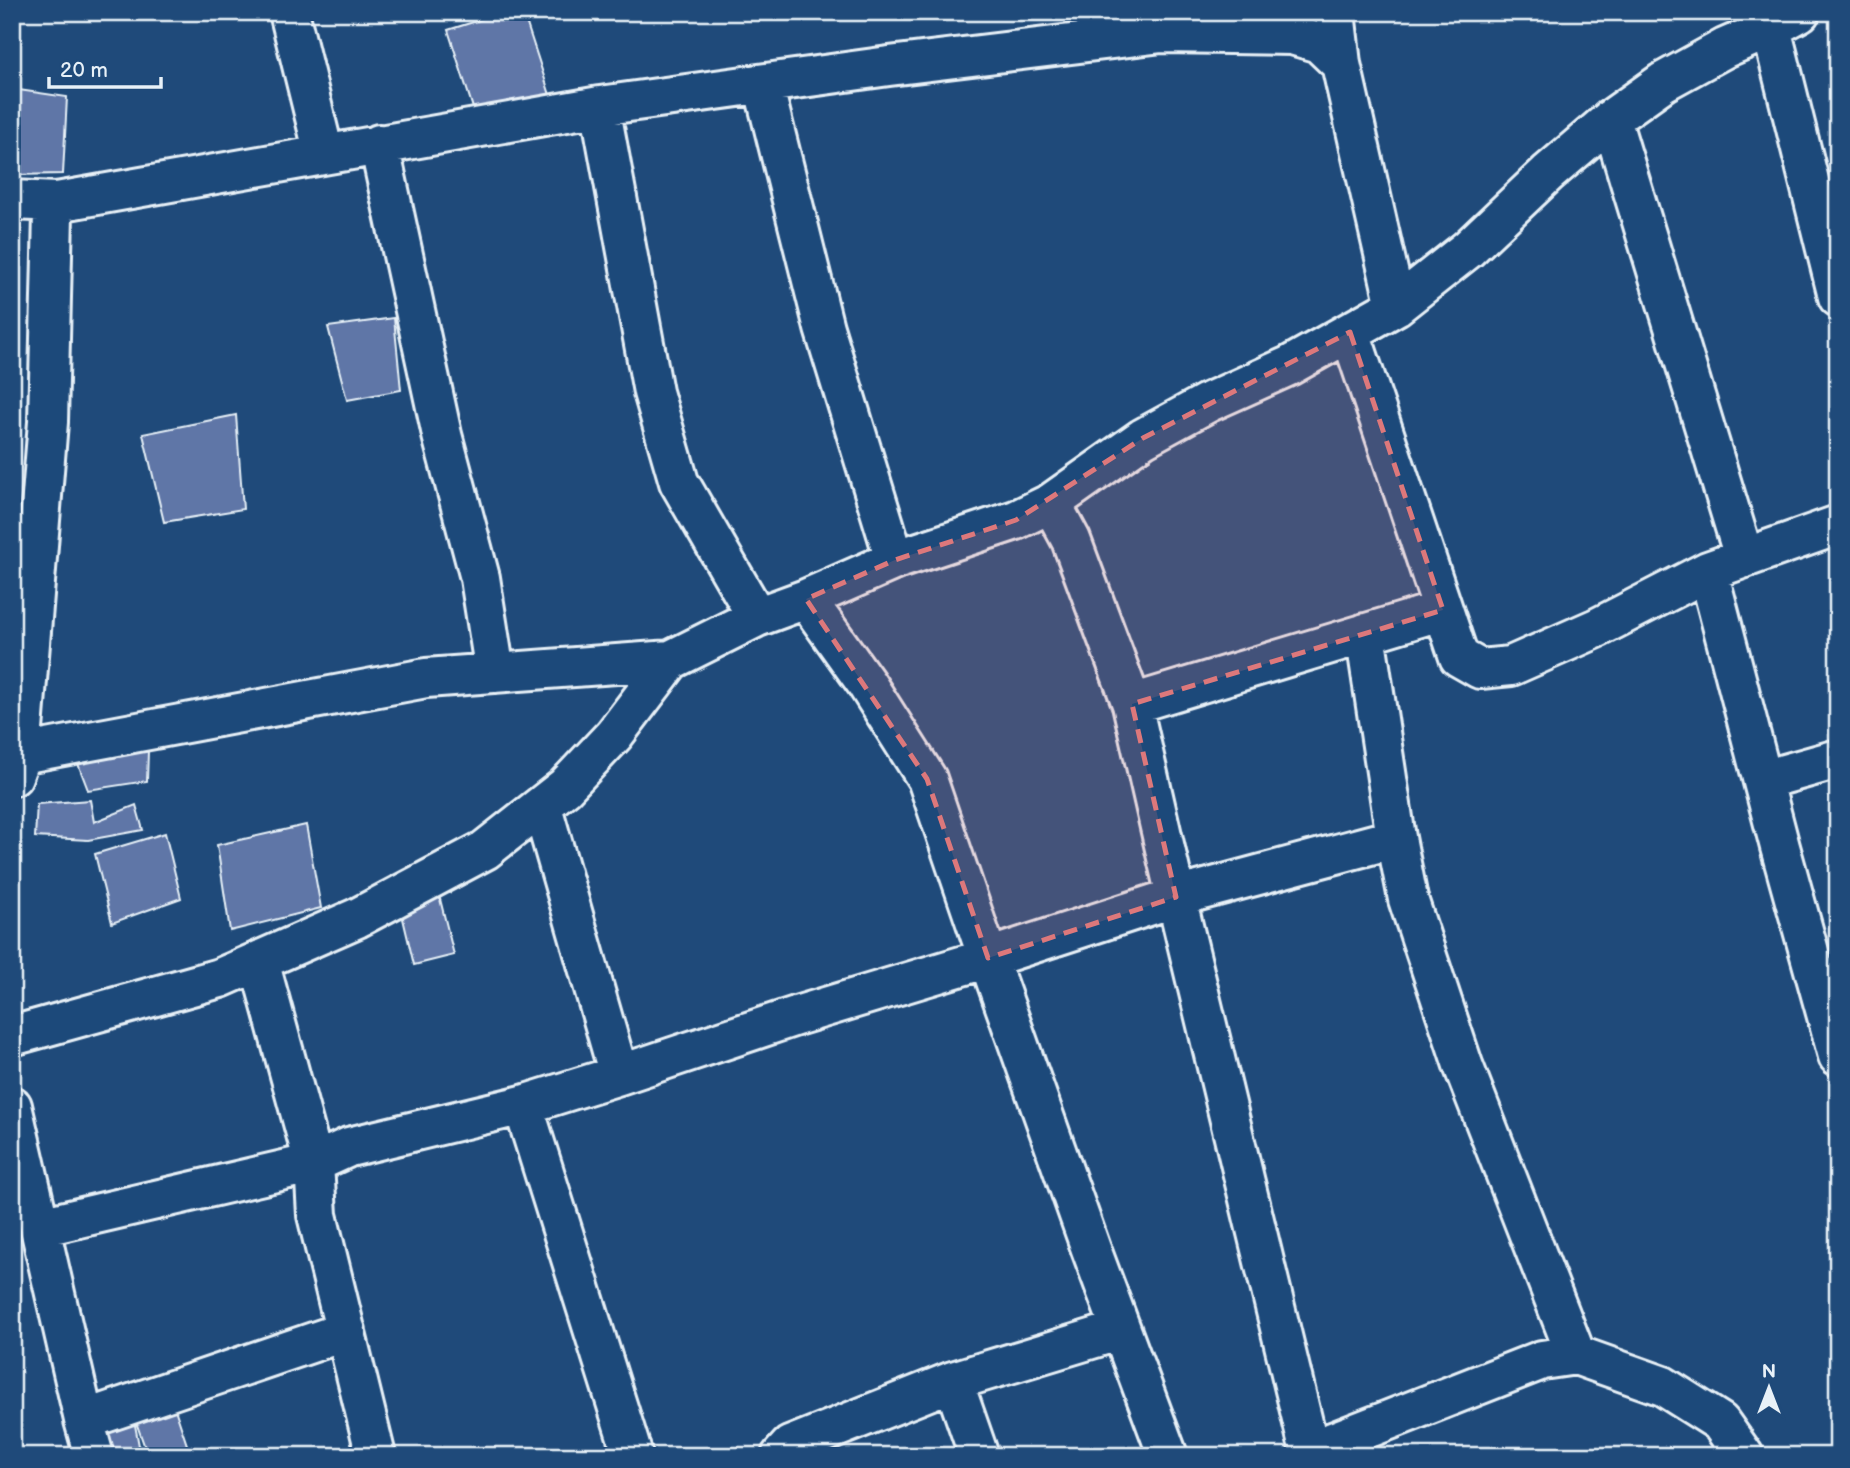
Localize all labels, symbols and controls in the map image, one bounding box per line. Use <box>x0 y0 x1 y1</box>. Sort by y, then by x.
scale bar <box>49 46 161 90</box>
text: 20 m <box>60 58 108 83</box>
north arrow <box>1734 1352 1804 1422</box>
text: N <box>1762 1361 1776 1384</box>

